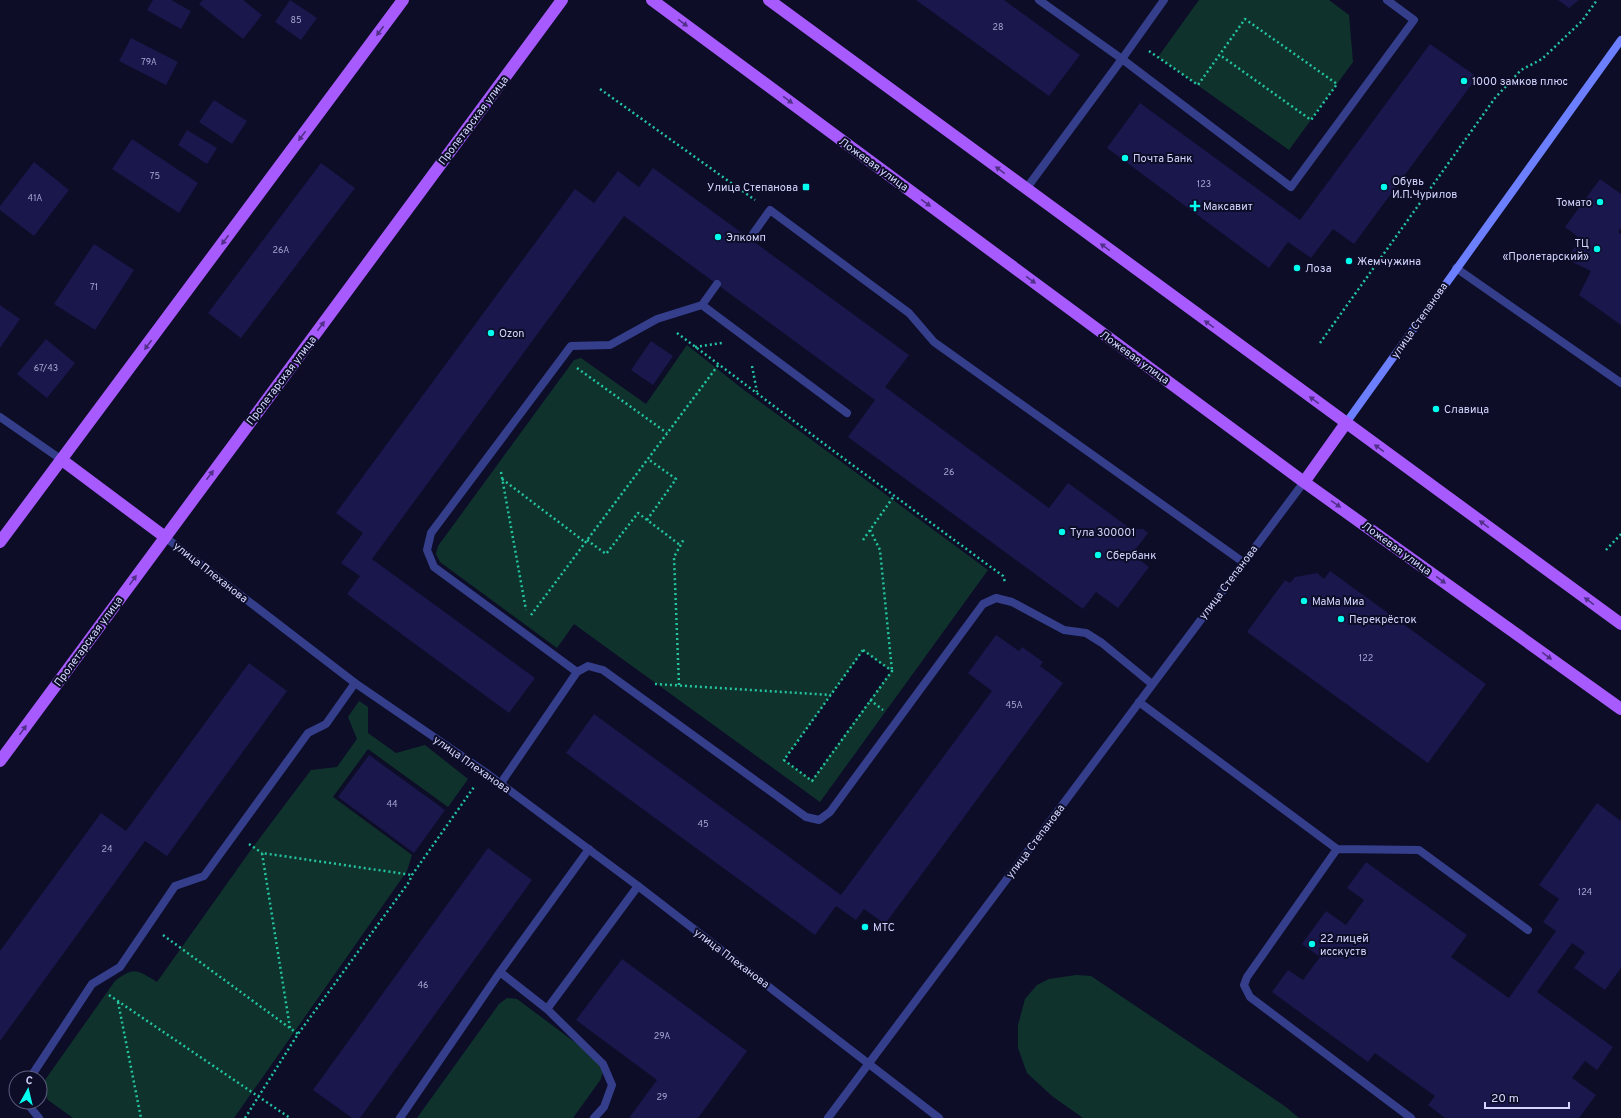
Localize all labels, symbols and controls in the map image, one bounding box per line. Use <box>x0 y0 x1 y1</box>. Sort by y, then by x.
house number: 85 <box>290 15 302 26</box>
one-way arrow <box>678 19 688 27</box>
house number: 28 <box>992 22 1004 33</box>
one-way arrow <box>376 26 384 37</box>
house number: 79А <box>141 57 157 68</box>
street label: Пролетарская улица <box>436 73 512 168</box>
place label: 1000 замков плюс <box>1472 75 1568 89</box>
marker: 1000 замков плюс <box>1459 76 1469 86</box>
one-way arrow <box>782 96 793 105</box>
one-way arrow <box>298 130 307 141</box>
street label: Ложевая улица <box>836 135 911 195</box>
place label: Почта Банк <box>1133 152 1193 166</box>
marker: Почта Банк <box>1120 153 1130 163</box>
one-way arrow <box>995 166 1005 174</box>
house number: 75 <box>150 171 160 182</box>
place label: Обувь И.П.Чурилов <box>1392 175 1458 202</box>
house number: 123 <box>1197 179 1211 190</box>
place label: Улица Степанова <box>707 181 798 195</box>
marker: Улица Степанова <box>801 182 811 192</box>
marker: Обувь И.П.Чурилов <box>1379 182 1389 192</box>
house number: 41А <box>28 193 42 204</box>
place label: Томато <box>1556 196 1592 210</box>
marker: Томато <box>1595 197 1605 207</box>
one-way arrow <box>921 198 931 206</box>
place label: Максавит <box>1203 200 1253 214</box>
marker: Максавит <box>1190 201 1200 211</box>
place label: Элкомп <box>726 231 766 245</box>
marker: Элкомп <box>713 232 723 242</box>
one-way arrow <box>221 235 229 246</box>
place label: ТЦ «Пролетарский» <box>1503 237 1589 264</box>
one-way arrow <box>1099 242 1110 251</box>
marker: ТЦ «Пролетарский» <box>1592 244 1602 254</box>
house number: 26А <box>273 245 289 256</box>
place label: Жемчужина <box>1357 255 1421 269</box>
marker: Жемчужина <box>1344 256 1354 266</box>
place label: Лоза <box>1305 262 1332 276</box>
marker: Лоза <box>1292 263 1302 273</box>
one-way arrow <box>1025 276 1036 284</box>
street label: улица Степанова <box>1388 280 1451 361</box>
house number: 71 <box>90 282 98 293</box>
one-way arrow <box>1204 319 1215 328</box>
one-way arrow <box>317 320 325 331</box>
place label: Ozon <box>499 327 525 341</box>
marker: Ozon <box>486 328 496 338</box>
street label: Ложевая улица <box>1097 328 1172 388</box>
street label: Пролетарская улица <box>244 333 320 428</box>
one-way arrow <box>144 339 152 350</box>
house number: 67/43 <box>34 363 58 374</box>
one-way arrow <box>1309 396 1320 405</box>
place label: Славица <box>1444 403 1489 417</box>
marker: Славица <box>1431 404 1441 414</box>
one-way arrow <box>1374 444 1385 452</box>
house number: 26 <box>944 467 954 478</box>
one-way arrow <box>206 470 214 481</box>
one-way arrow <box>1330 500 1341 508</box>
street label: Ложевая улица <box>1359 519 1434 579</box>
one-way arrow <box>1479 520 1490 528</box>
place label: Тула 300001 <box>1070 526 1135 540</box>
marker: Тула 300001 <box>1057 527 1067 537</box>
street label: улица Плеханова <box>170 539 251 606</box>
street label: улица Степанова <box>1196 543 1261 622</box>
place label: Сбербанк <box>1106 549 1156 563</box>
marker: Сбербанк <box>1093 550 1103 560</box>
one-way arrow <box>129 574 137 585</box>
one-way arrow <box>1436 576 1447 584</box>
street label: Пролетарская улица <box>51 594 126 689</box>
place label: МаМа Миа <box>1312 595 1365 609</box>
marker: МаМа Миа <box>1299 596 1309 606</box>
one-way arrow <box>1584 597 1595 605</box>
place label: Перекрёсток <box>1349 613 1417 627</box>
marker: Перекрёсток <box>1336 614 1346 624</box>
one-way arrow <box>1541 652 1552 660</box>
house number: 122 <box>1359 653 1373 664</box>
house number: 45А <box>1005 700 1023 711</box>
one-way arrow <box>19 724 27 735</box>
street label: улица Плеханова <box>430 733 513 797</box>
house number: 44 <box>386 799 398 810</box>
street label: улица Степанова <box>1003 802 1068 881</box>
house number: 45 <box>697 819 709 830</box>
house number: 24 <box>101 844 113 855</box>
house number: 124 <box>1578 887 1593 898</box>
place label: МТС <box>873 921 895 935</box>
marker: МТС <box>860 922 870 932</box>
street label: улица Плеханова <box>691 926 772 992</box>
place label: 22 лицей исскуств <box>1320 932 1369 959</box>
marker: 22 лицей исскуств <box>1307 939 1317 949</box>
house number: 46 <box>418 980 428 991</box>
house number: 29А <box>654 1031 670 1042</box>
north arrow <box>8 1070 48 1110</box>
text: С <box>25 1074 34 1089</box>
scale bar <box>1485 1084 1569 1110</box>
text: 20 m <box>1491 1091 1519 1107</box>
house number: 29 <box>657 1092 667 1103</box>

